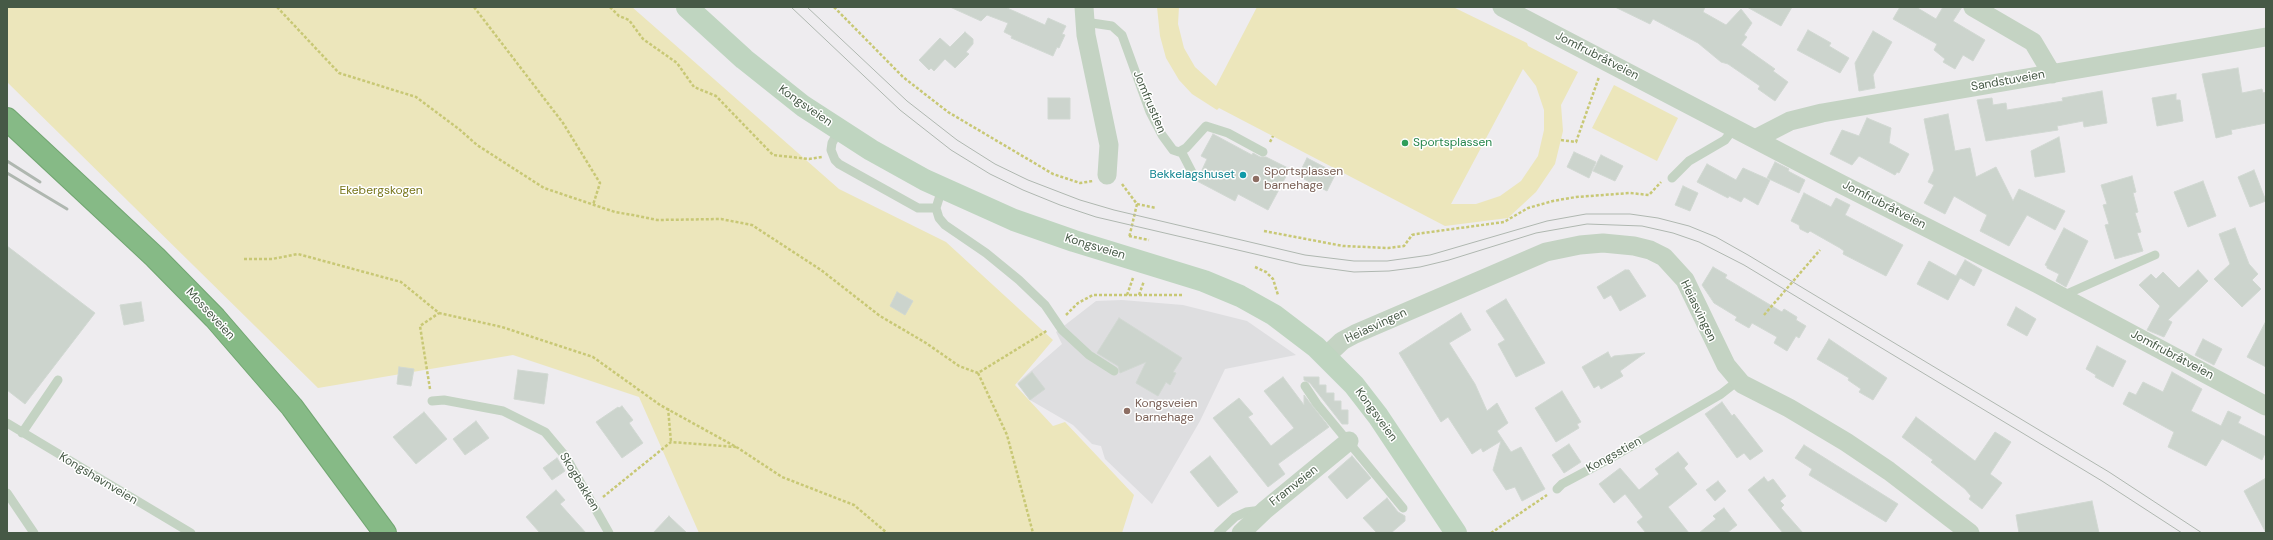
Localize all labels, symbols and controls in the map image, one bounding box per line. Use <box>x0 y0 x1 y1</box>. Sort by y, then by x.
street label: Jomfrubråtveien <box>1553 29 1641 83</box>
street label: Sandstuveien <box>1970 67 2046 95</box>
street label: Jomfrustien <box>1129 69 1169 135</box>
street label: Kongsveien <box>775 82 835 130</box>
place label: Sportsplassen <box>1413 136 1492 150</box>
marker: Sportsplassen <box>1400 138 1410 148</box>
place label: Sportsplassen barnehage <box>1264 165 1343 193</box>
place label: Bekkelagshuset <box>1149 168 1235 182</box>
marker: Bekkelagshuset <box>1238 170 1248 180</box>
marker: Sportsplassen barnehage <box>1251 174 1261 184</box>
street label: Jomfrubråtveien <box>1840 178 1928 232</box>
park label: Ekebergskogen <box>339 184 423 198</box>
street label: Kongsveien <box>1063 231 1127 263</box>
street label: Heiasvingen <box>1677 278 1719 344</box>
street label: Mosseveien <box>182 285 238 343</box>
street label: Heiasvingen <box>1343 305 1409 347</box>
street label: Jomfrubråtveien <box>2128 327 2216 383</box>
street label: Kongsveien <box>1352 386 1400 444</box>
place label: Kongsveien barnehage <box>1135 397 1197 425</box>
marker: Kongsveien barnehage <box>1122 406 1132 416</box>
street label: Kongsstien <box>1584 434 1644 476</box>
street label: Kongshavnveien <box>56 450 140 508</box>
street label: Skogbakken <box>556 450 602 514</box>
street label: Framveien <box>1267 463 1321 509</box>

